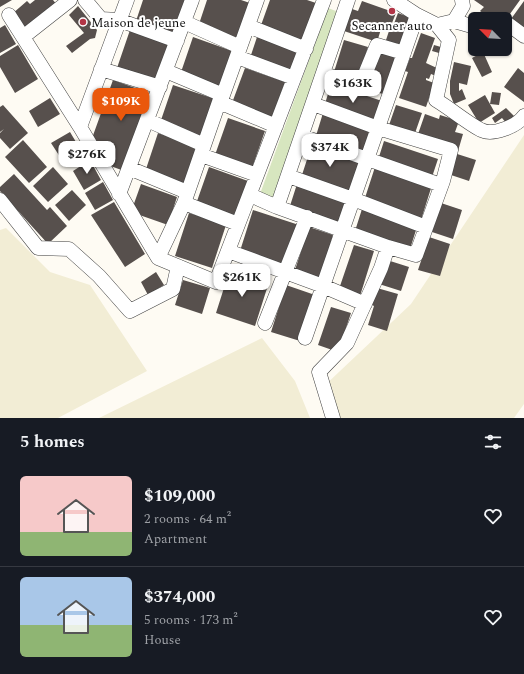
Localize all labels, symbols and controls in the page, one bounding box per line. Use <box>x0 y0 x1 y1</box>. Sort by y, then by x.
marker: Secanner auto <box>387 6 397 16</box>
north arrow <box>468 12 512 56</box>
map controls <box>468 12 512 56</box>
place label: Maison de jeune <box>91 13 186 33</box>
place label: Secanner auto <box>351 16 433 36</box>
marker: Maison de jeune <box>78 17 88 27</box>
pin: $163K <box>325 70 381 104</box>
text: $163K <box>333 73 373 93</box>
pin: $109K <box>93 88 149 122</box>
text: $109K <box>101 91 141 111</box>
pin: $374K <box>302 134 358 168</box>
text: $374K <box>310 137 350 157</box>
pin: $276K <box>59 141 115 175</box>
text: $276K <box>67 144 107 164</box>
pin: $261K <box>214 264 270 298</box>
text: $261K <box>222 267 262 287</box>
text: 5 homes <box>20 429 85 455</box>
icon: filters <box>482 431 504 453</box>
text: $109,000 <box>144 483 215 509</box>
icon: home <box>52 492 100 540</box>
icon: heart <box>482 505 504 527</box>
text: 2 rooms · 64 m² <box>144 509 231 529</box>
text: Apartment <box>144 529 207 549</box>
text: $374,000 <box>144 584 215 610</box>
icon: home <box>52 593 100 641</box>
icon: heart <box>482 606 504 628</box>
text: 5 rooms · 173 m² <box>144 610 238 630</box>
text: House <box>144 630 181 650</box>

